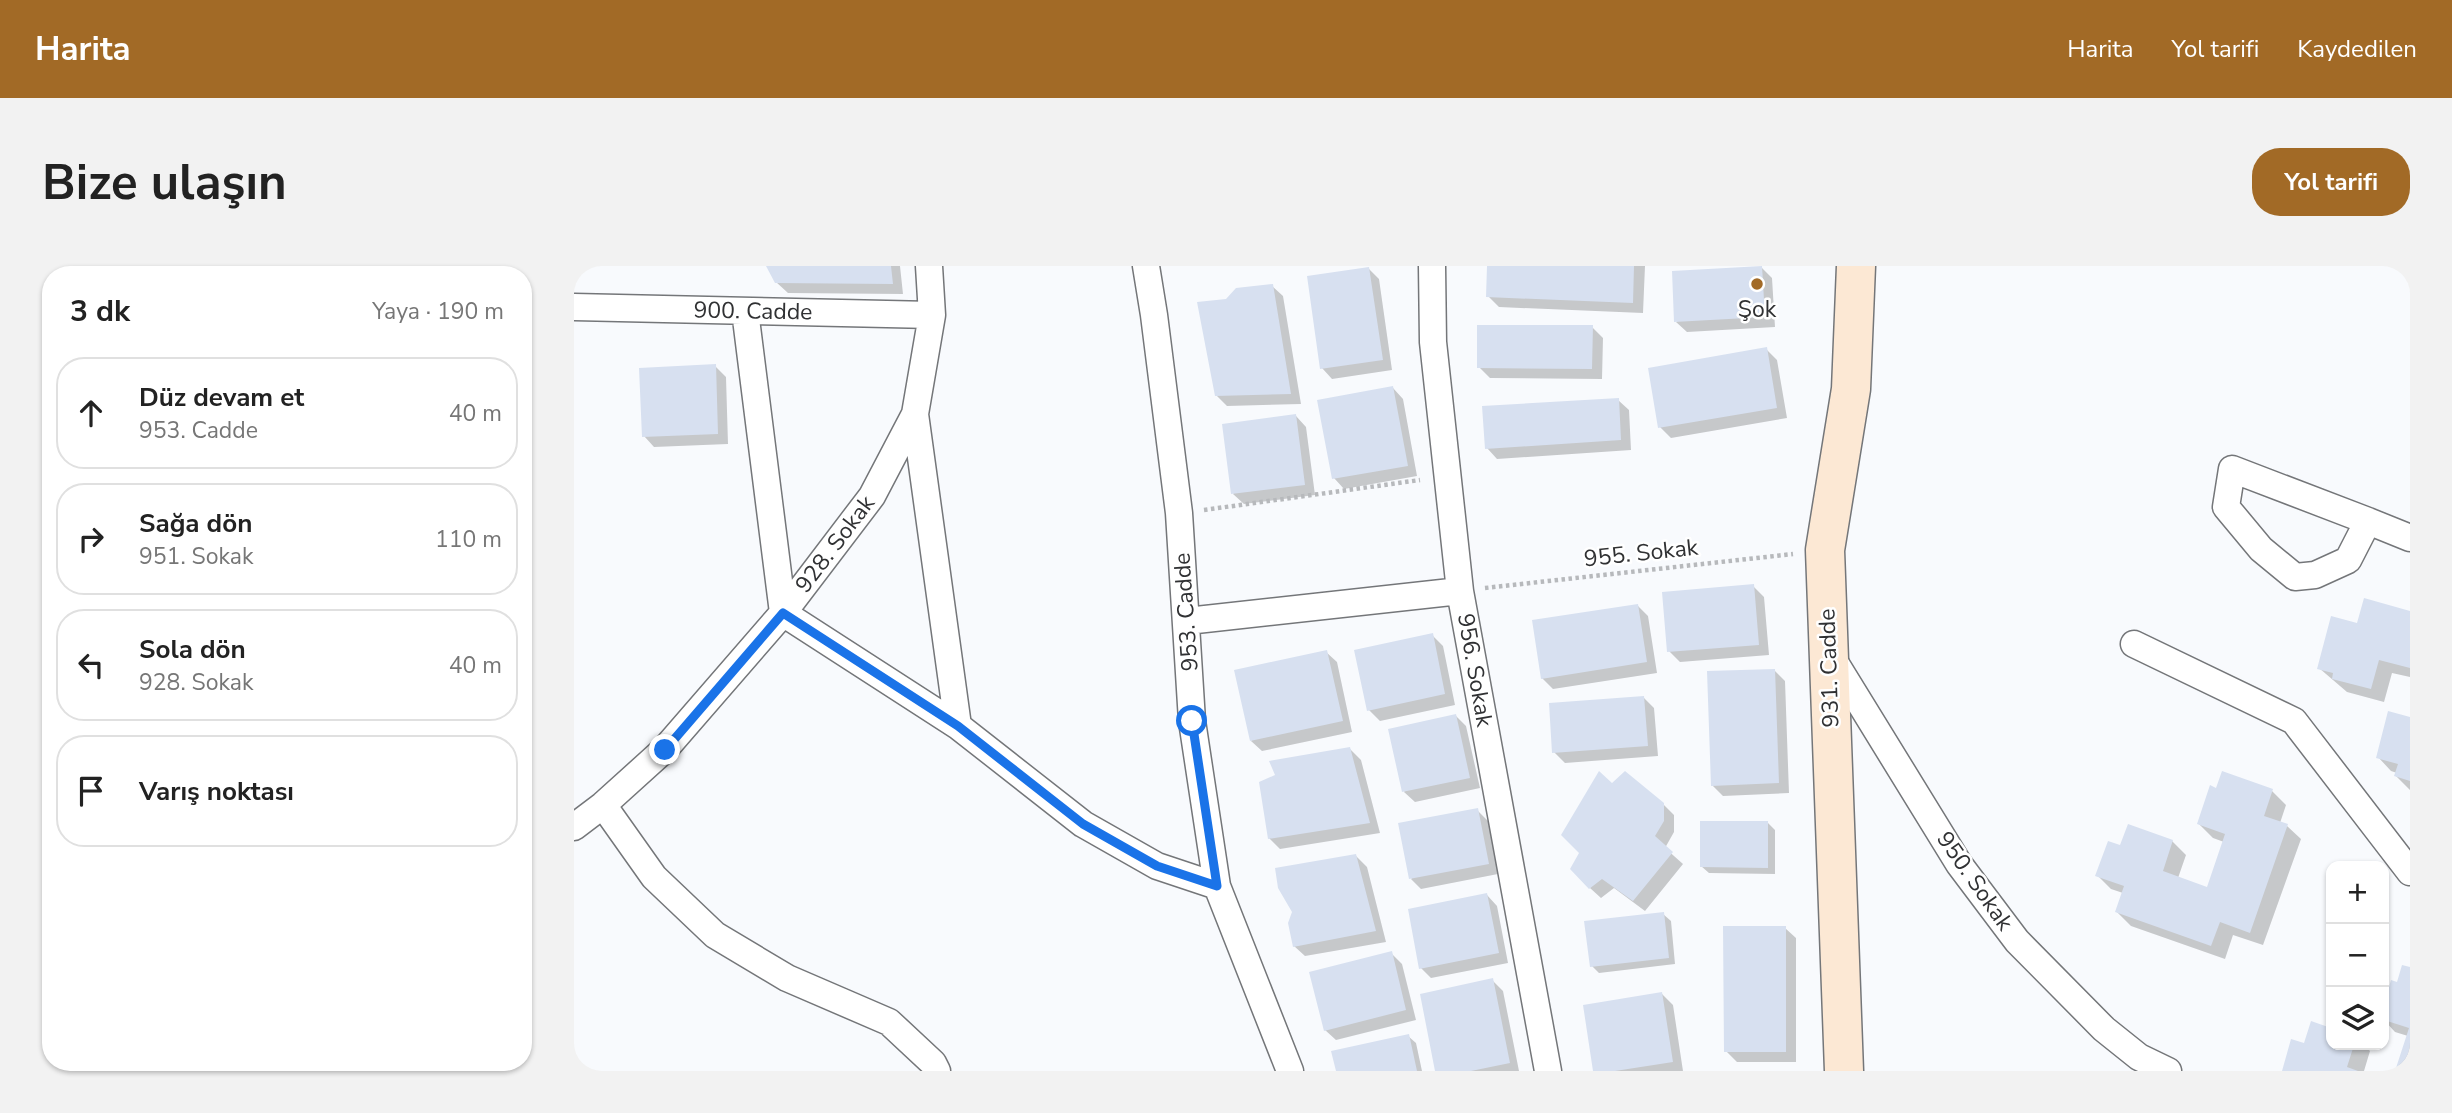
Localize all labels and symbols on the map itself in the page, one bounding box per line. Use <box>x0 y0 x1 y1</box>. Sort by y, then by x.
marker: Şok <box>1749 276 1765 292</box>
street label: 900. Cadde <box>693 294 813 328</box>
place label: Şok <box>1738 294 1777 325</box>
street label: 928. Sokak <box>788 489 882 599</box>
street label: 955. Sokak <box>1582 532 1700 574</box>
street label: 953. Cadde <box>1166 552 1206 672</box>
street label: 931. Cadde <box>1811 608 1847 728</box>
street label: 956. Sokak <box>1450 611 1500 730</box>
route start <box>1176 705 1207 736</box>
route end <box>649 734 680 765</box>
street label: 950. Sokak <box>1929 825 2021 937</box>

